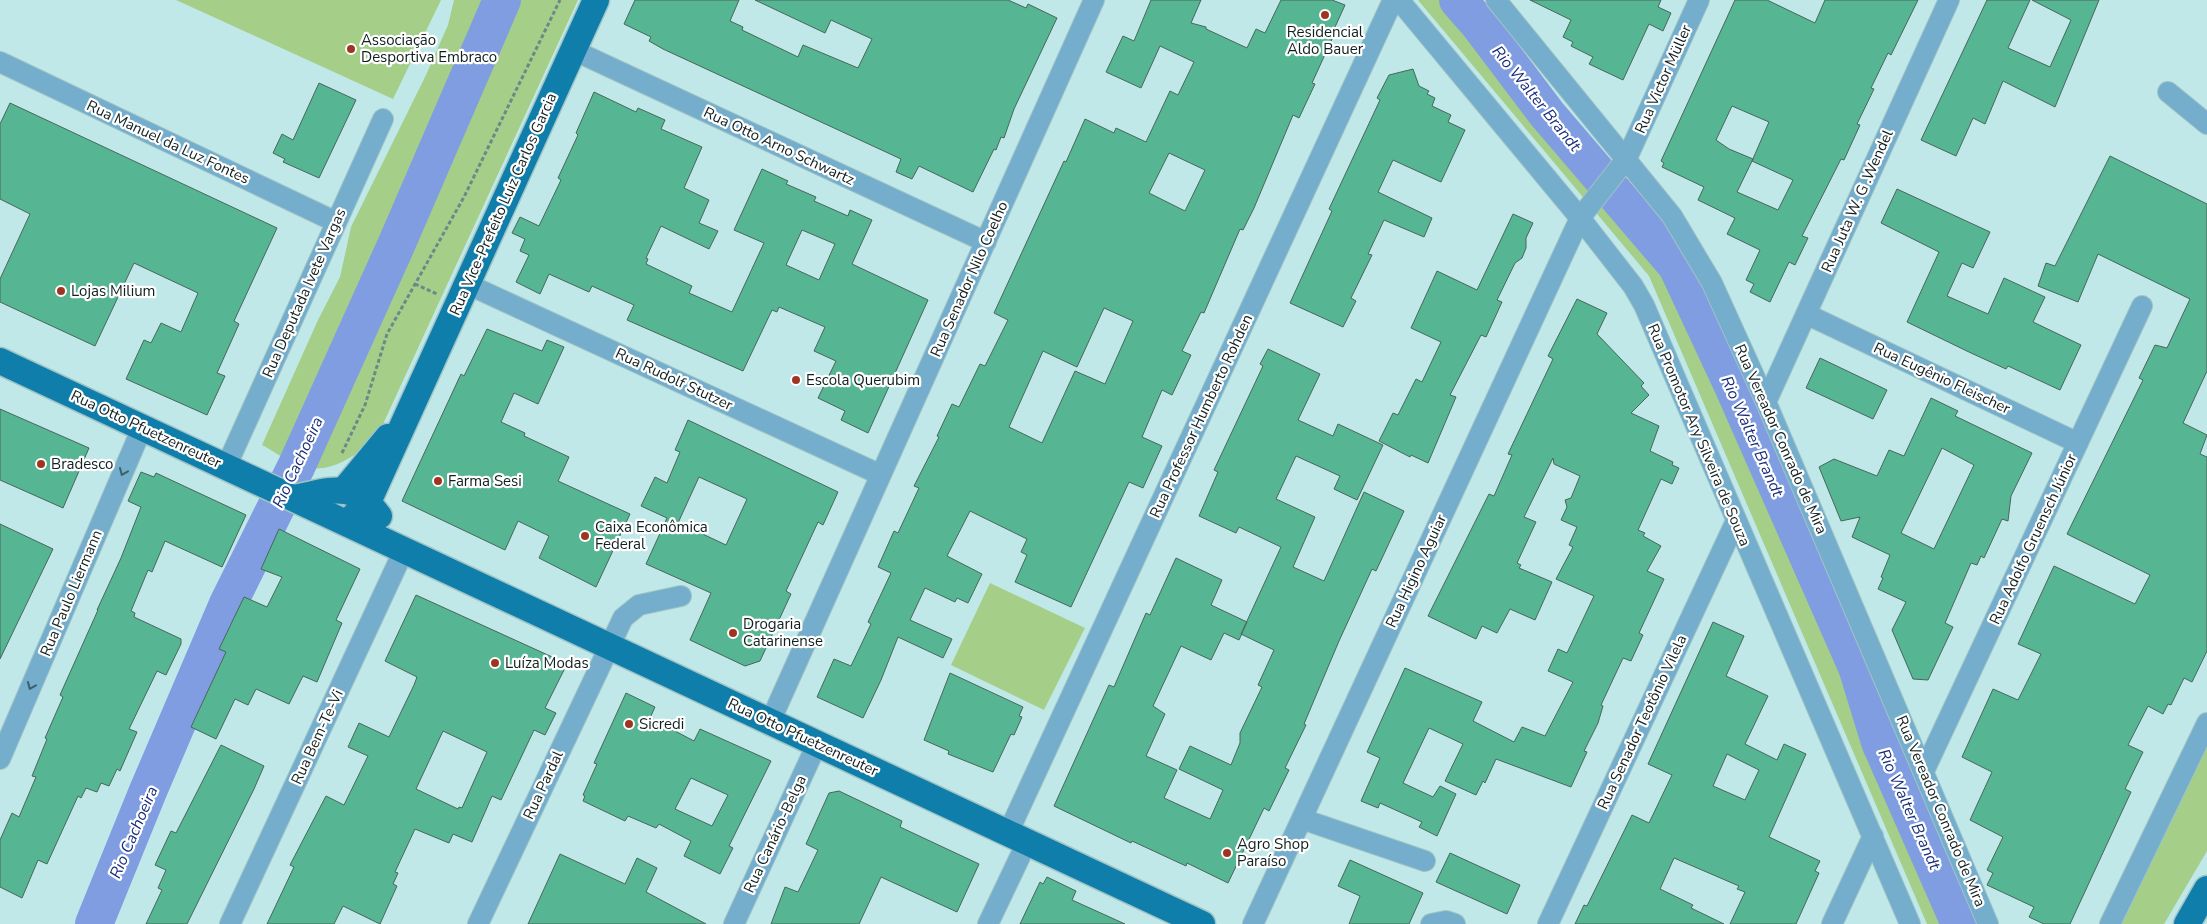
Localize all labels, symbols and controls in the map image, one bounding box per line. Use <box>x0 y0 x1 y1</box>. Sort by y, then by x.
marker: Residencial Aldo Bauer <box>1319 9 1331 21</box>
street label: Rua Victor Müller <box>1630 21 1696 137</box>
place label: Residencial Aldo Bauer <box>1287 22 1364 59</box>
place label: Associação Desportiva Embraco <box>361 30 497 67</box>
water label: Rio Walter Brandt <box>1487 41 1586 156</box>
marker: Associação Desportiva Embraco <box>345 43 357 55</box>
street label: Rua Vice-Prefeito Luiz Carlos Garcia <box>445 90 561 318</box>
street label: Rua Manuel da Luz Fontes <box>83 95 253 189</box>
street label: Rua Otto Arno Schwartz <box>700 102 858 190</box>
street label: Rua Juta W. G .Wendel <box>1816 126 1898 276</box>
street label: Rua Senador Nilo Coelho <box>926 198 1012 360</box>
street label: Rua Deputada Ivete Vargas <box>258 205 350 381</box>
place label: Lojas Milium <box>71 281 155 301</box>
marker: Lojas Milium <box>55 285 67 297</box>
street label: Rua Professor Humberto Rohden <box>1145 311 1257 521</box>
street label: Rua Promotor Ary Silveira de Souza <box>1643 321 1755 549</box>
street label: Rua Eugênio Fleischer <box>1870 338 2014 419</box>
street label: Rua Vereador Conrado de Mira <box>1730 341 1832 537</box>
street label: Rua Rudolf Stutzer <box>612 343 736 415</box>
place label: Escola Querubim <box>806 370 920 390</box>
water label: Rio Walter Brandt <box>1716 373 1789 501</box>
marker: Escola Querubim <box>790 374 802 386</box>
street label: Rua Otto Pfuetzenreuter <box>68 385 225 473</box>
water label: Rio Cachoeira <box>267 413 329 512</box>
street label: Rua Adolfo Gruensch Júnior <box>1985 450 2082 628</box>
place label: Bradesco <box>51 454 113 474</box>
marker: Bradesco <box>35 458 47 470</box>
one-way arrow <box>119 467 130 476</box>
place label: Farma Sesi <box>448 471 522 491</box>
marker: Farma Sesi <box>432 475 444 487</box>
street label: Rua Higino Aguiar <box>1381 510 1451 631</box>
place label: Caixa Econômica Federal <box>595 517 708 554</box>
street label: Rua Paulo Liermann <box>35 527 107 659</box>
marker: Caixa Econômica Federal <box>579 530 591 542</box>
place label: Drogaria Catarinense <box>743 614 823 651</box>
marker: Drogaria Catarinense <box>727 627 739 639</box>
street label: Rua Senador Teotônio Vilela <box>1593 631 1691 813</box>
place label: Luíza Modas <box>505 653 589 673</box>
marker: Luíza Modas <box>489 657 501 669</box>
one-way arrow <box>27 681 38 690</box>
street label: Rua Bem-Te-Vi <box>286 686 348 788</box>
street label: Rua Otto Pfuetzenreuter <box>725 693 882 781</box>
street label: Rua Vereador Conrado de Mira <box>1892 712 1990 910</box>
place label: Sicredi <box>639 714 684 734</box>
marker: Sicredi <box>623 718 635 730</box>
water label: Rio Walter Brandt <box>1873 746 1946 874</box>
street label: Rua Pardal <box>518 747 568 823</box>
street label: Rua Canário-Belga <box>739 772 811 896</box>
water label: Rio Cachoeira <box>105 783 163 882</box>
place label: Agro Shop Paraíso <box>1237 834 1309 871</box>
marker: Agro Shop Paraíso <box>1221 847 1233 859</box>

